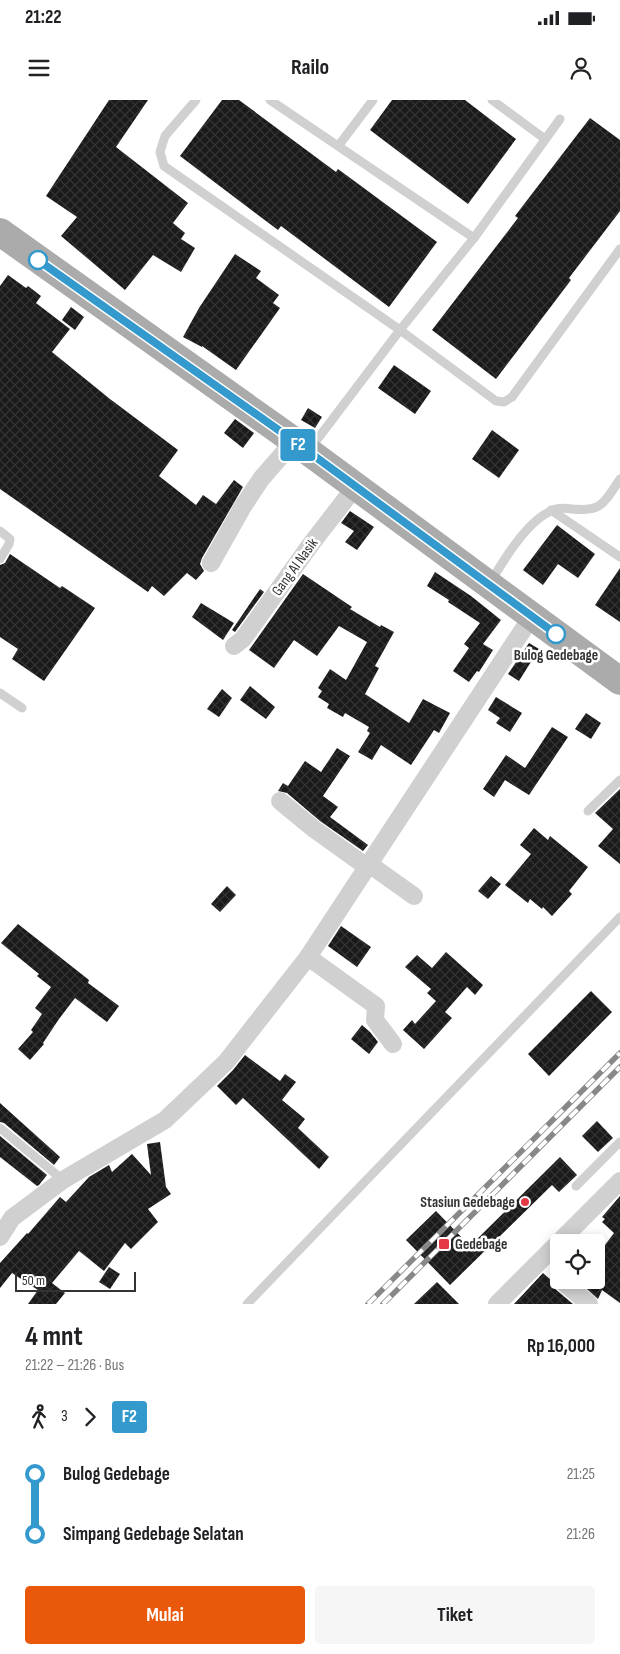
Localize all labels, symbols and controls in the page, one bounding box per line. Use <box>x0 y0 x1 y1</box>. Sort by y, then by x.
text: 21:22 <box>25 6 62 29</box>
icon: menu <box>25 54 53 82</box>
text: Railo <box>291 54 329 81</box>
icon: person <box>567 54 595 82</box>
unlabelled marker <box>28 250 48 270</box>
line badge: F2 <box>276 429 320 461</box>
text: F2 <box>290 434 306 455</box>
street label: Gang Al Nasik <box>268 534 323 600</box>
marker: Bulog Gedebage <box>546 624 566 644</box>
place label: Bulog Gedebage <box>514 646 598 665</box>
place label: Stasiun Gedebage <box>420 1193 515 1212</box>
marker: Stasiun Gedebage <box>519 1196 531 1208</box>
map controls <box>550 1234 605 1289</box>
button: locate <box>550 1234 605 1289</box>
place label: Gedebage <box>455 1235 508 1254</box>
marker: Gedebage <box>437 1237 451 1251</box>
scale bar <box>15 1269 136 1292</box>
text: 50 m <box>22 1272 45 1289</box>
text: 4 mnt <box>25 1320 83 1353</box>
text: Rp 16,000 <box>527 1335 595 1358</box>
text: 21:22 – 21:26 · Bus <box>25 1356 124 1375</box>
icon: walk <box>25 1403 53 1431</box>
icon: forward <box>76 1403 104 1431</box>
text: F2 <box>122 1406 137 1427</box>
text: 3 <box>61 1407 68 1426</box>
text: Bulog Gedebage <box>63 1463 170 1486</box>
text: 21:25 <box>567 1465 595 1484</box>
text: Simpang Gedebage Selatan <box>63 1523 244 1546</box>
text: 21:26 <box>566 1525 595 1544</box>
button: Mulai <box>25 1586 305 1644</box>
button: Tiket <box>315 1586 595 1644</box>

